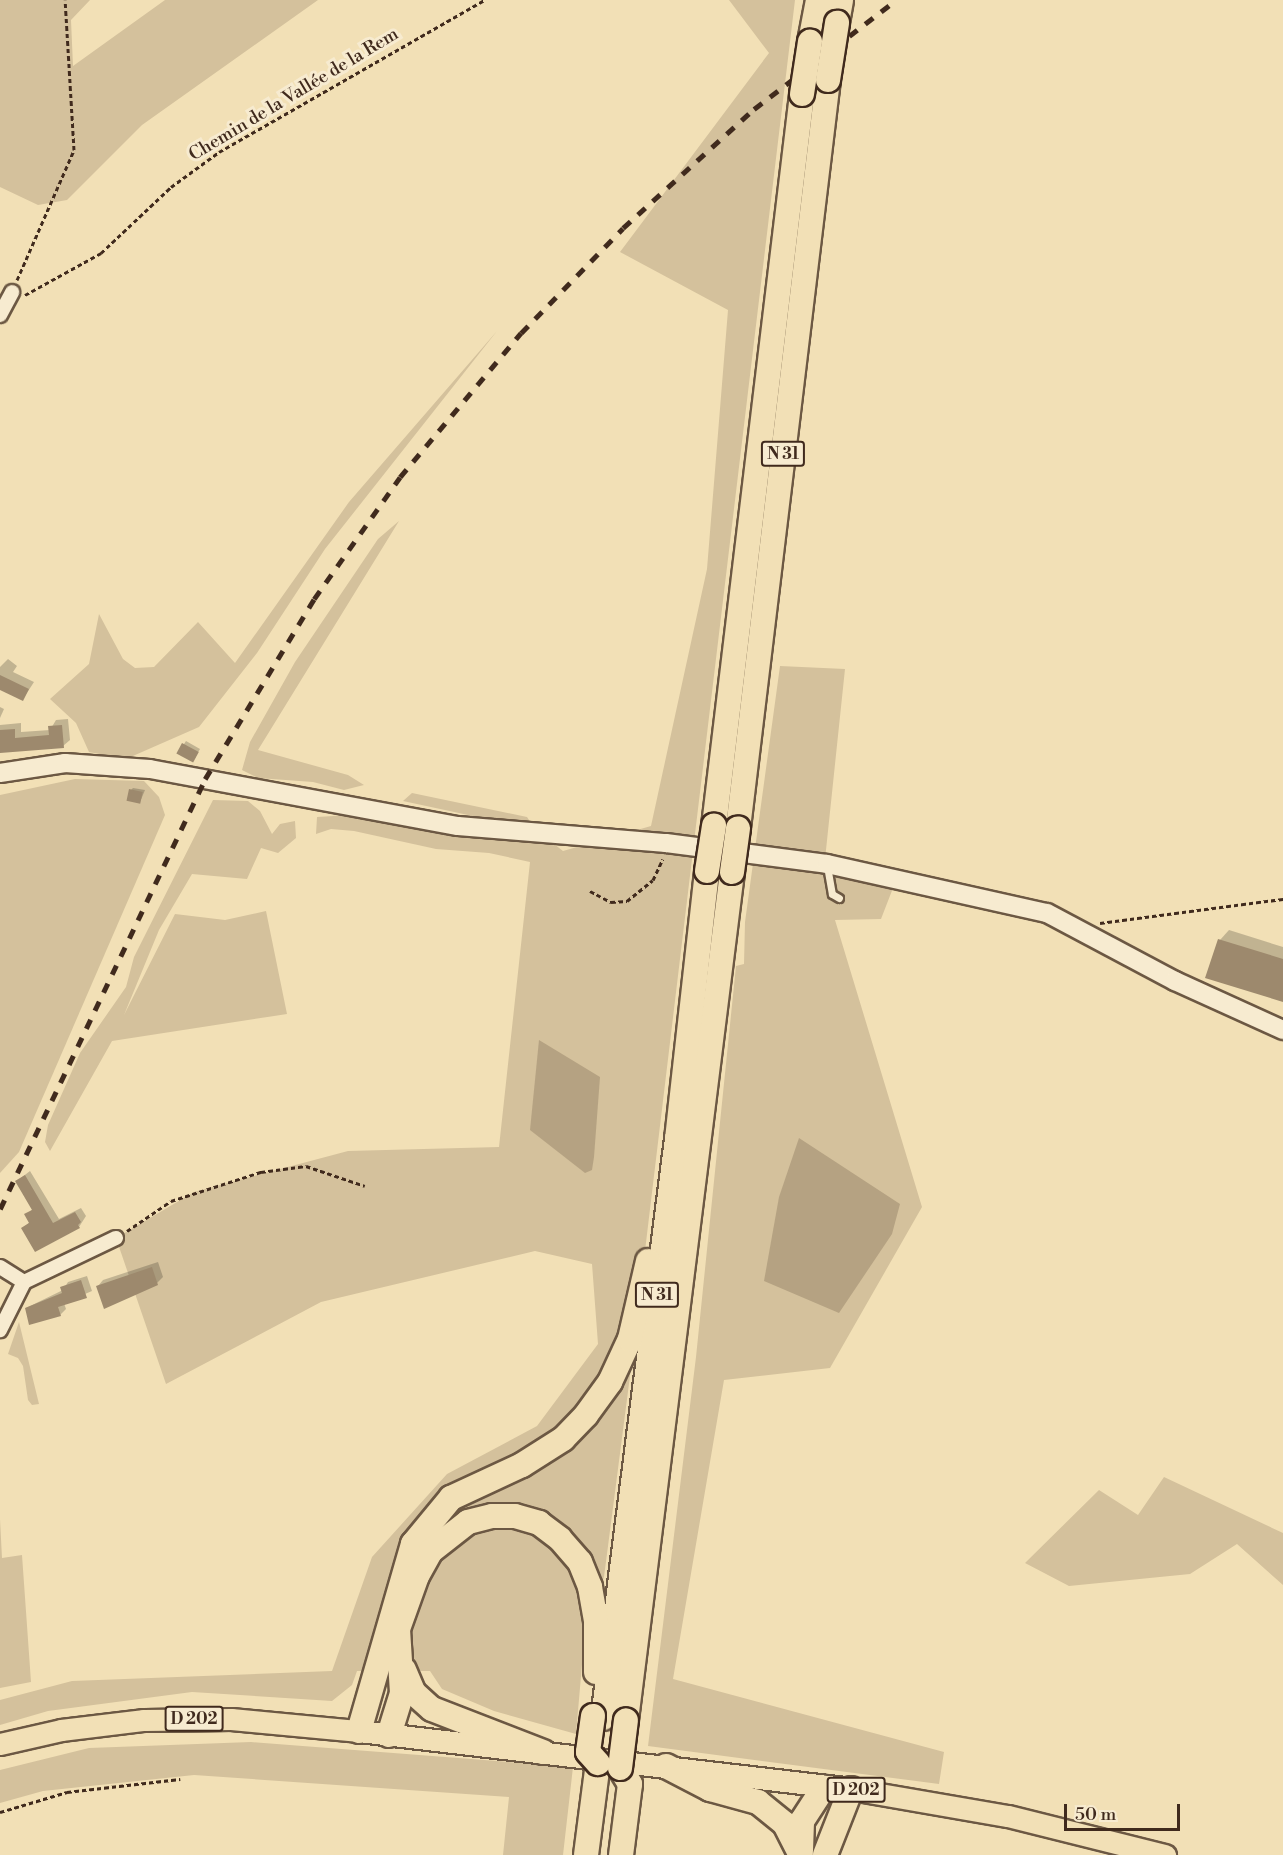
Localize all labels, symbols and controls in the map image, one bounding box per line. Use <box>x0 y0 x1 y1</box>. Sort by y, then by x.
street label: Chemin de la Vallée de la Rem <box>185 24 403 166</box>
road number: N 31 <box>760 441 806 467</box>
road number: N 31 <box>634 1282 680 1308</box>
road number: D 202 <box>164 1706 224 1732</box>
road number: D 202 <box>826 1777 886 1803</box>
scale bar <box>1067 1792 1182 1830</box>
text: 50 m <box>1075 1803 1116 1826</box>

